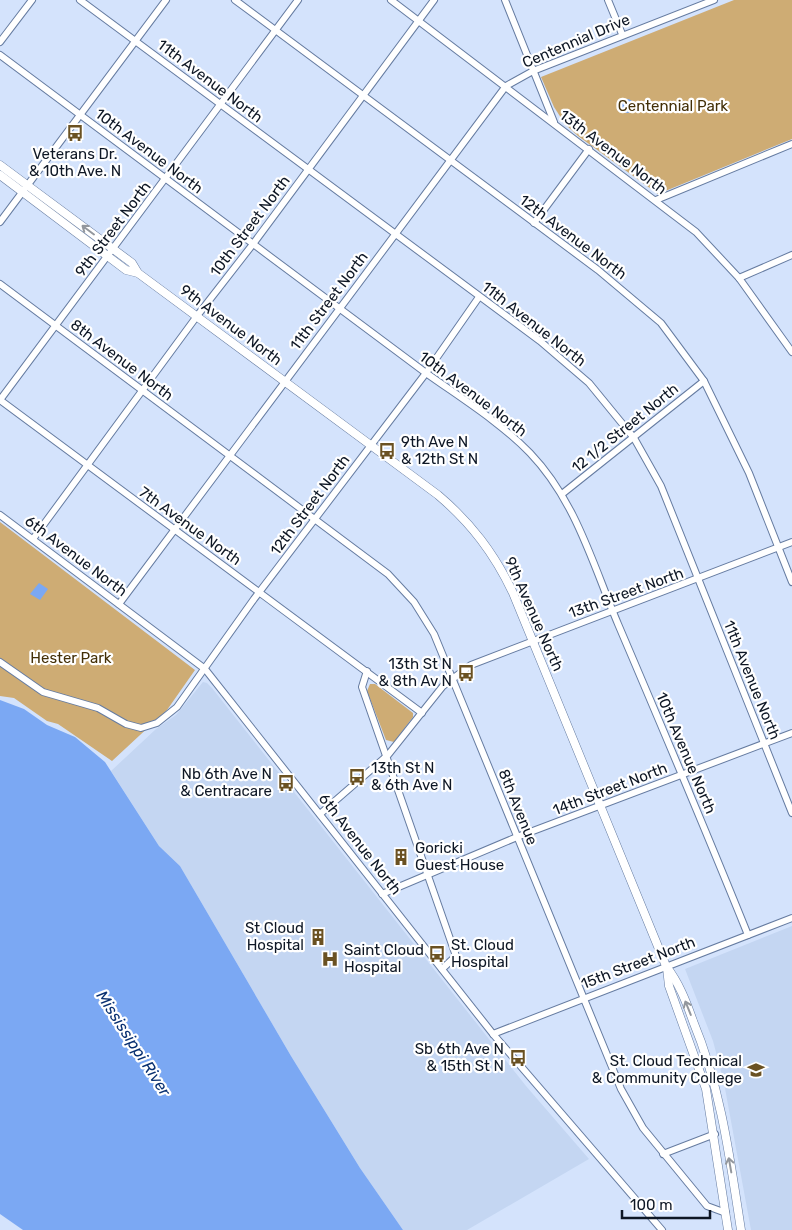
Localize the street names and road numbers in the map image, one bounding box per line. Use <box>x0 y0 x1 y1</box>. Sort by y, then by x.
street label: Centennial Drive <box>519 10 633 72</box>
street label: 11th Avenue North <box>154 36 266 126</box>
street label: 10th Avenue North <box>92 105 206 197</box>
street label: 13th Avenue North <box>556 106 670 198</box>
street label: 10th Street North <box>206 172 294 280</box>
street label: 9th Street North <box>71 178 155 280</box>
street label: 12th Avenue North <box>516 191 630 283</box>
street label: 11th Street North <box>286 248 372 354</box>
street label: 11th Avenue North <box>478 278 590 370</box>
street label: 9th Avenue North <box>176 281 286 369</box>
street label: 8th Avenue North <box>67 316 177 404</box>
street label: 10th Avenue North <box>416 348 530 440</box>
street label: 12 1/2 Street North <box>568 380 682 476</box>
street label: 12th Street North <box>266 451 354 559</box>
street label: 7th Avenue North <box>135 483 245 569</box>
street label: 6th Avenue North <box>21 512 131 600</box>
street label: 9th Avenue North <box>501 554 567 674</box>
street label: 13th Street North <box>566 564 686 622</box>
street label: 11th Avenue North <box>720 618 784 742</box>
street label: 10th Avenue North <box>652 690 720 816</box>
street label: 14th Street North <box>550 759 670 819</box>
street label: 8th Avenue <box>495 766 541 848</box>
street label: 6th Avenue North <box>315 790 405 898</box>
street label: 15th Street North <box>578 933 698 993</box>

